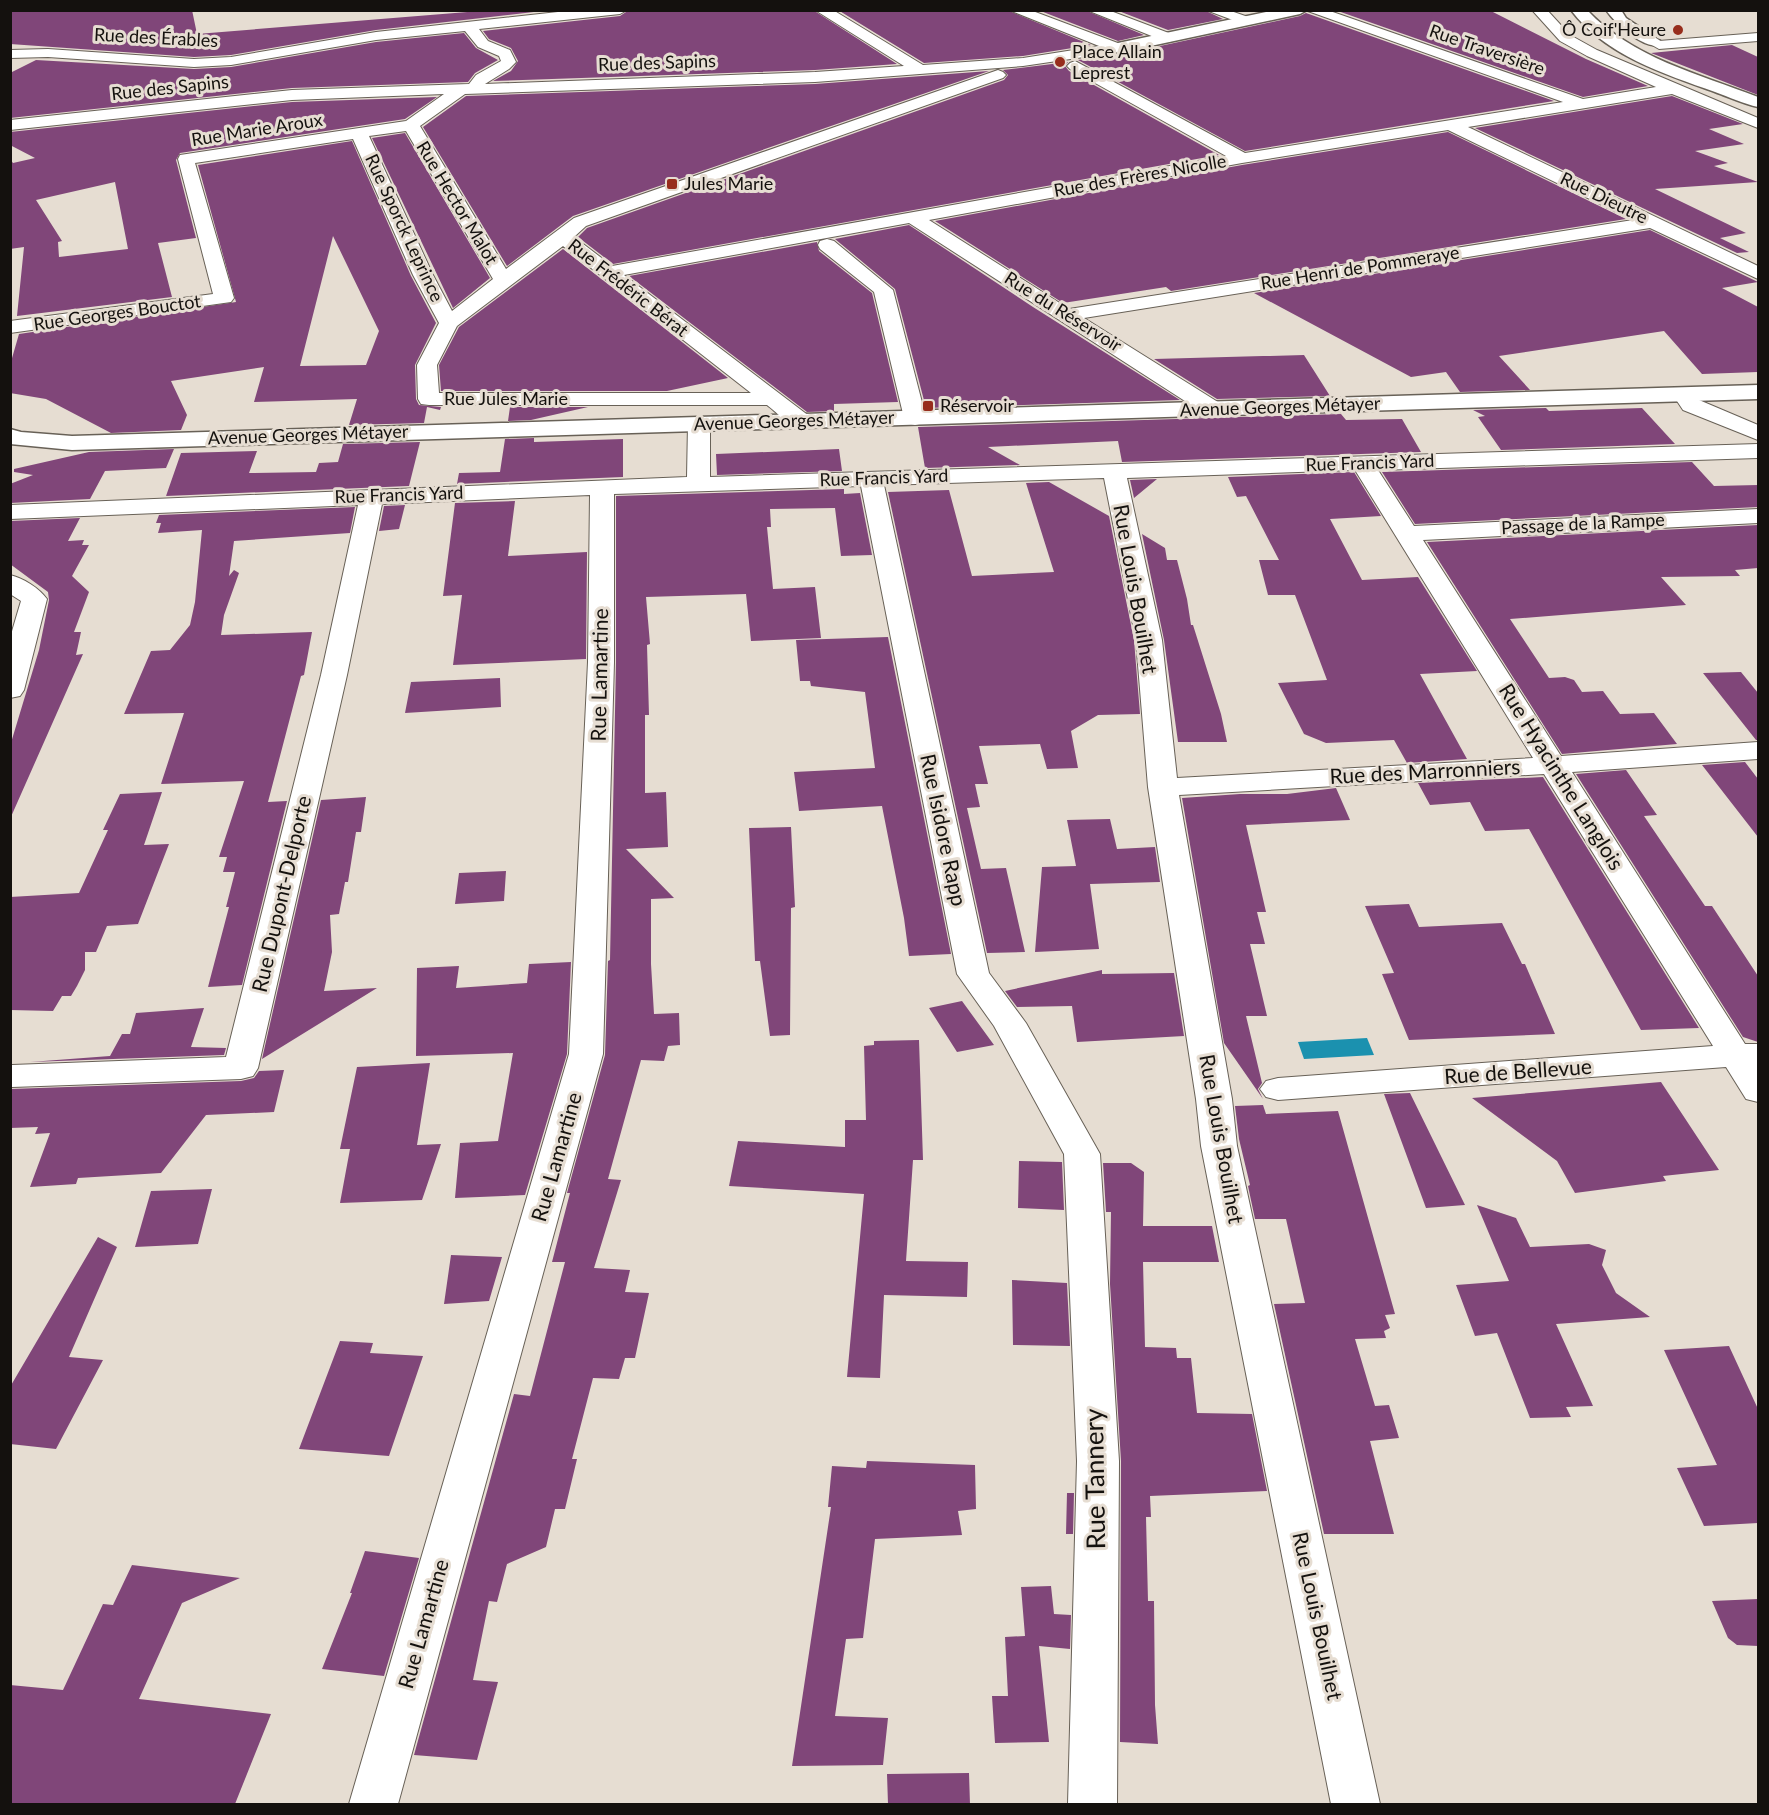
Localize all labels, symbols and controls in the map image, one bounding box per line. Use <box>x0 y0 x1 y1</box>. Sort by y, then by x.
place label: Ô Coif'Heure <box>1562 18 1666 40</box>
street label: Rue Traversière <box>1427 19 1548 79</box>
street label: Rue des Érables <box>93 23 219 51</box>
marker: Ô Coif'Heure <box>1671 23 1685 37</box>
place label: Place Allain Leprest <box>1072 40 1162 83</box>
street label: Rue des Sapins <box>598 49 716 75</box>
marker: Place Allain Leprest <box>1053 55 1067 69</box>
street label: Rue des Sapins <box>110 70 230 104</box>
street label: Rue Marie Aroux <box>190 108 324 150</box>
street label: Rue Hector Malot <box>412 137 504 269</box>
street label: Rue des Frères Nicolle <box>1052 149 1228 201</box>
street label: Rue Sporck Leprince <box>361 150 449 305</box>
street label: Rue Dieutre <box>1557 166 1652 228</box>
place label: Jules Marie <box>684 172 773 194</box>
marker: Jules Marie <box>665 177 679 191</box>
street label: Rue Frédéric Bérat <box>564 233 694 341</box>
street label: Rue Henri de Pommeraye <box>1259 240 1461 294</box>
street label: Rue du Réservoir <box>1001 266 1127 356</box>
street label: Rue Georges Bouctot <box>32 289 202 335</box>
street label: Rue Jules Marie <box>444 387 568 409</box>
street label: Avenue Georges Métayer <box>1179 391 1381 420</box>
place label: Réservoir <box>940 394 1015 416</box>
marker: Réservoir <box>921 399 935 413</box>
street label: Avenue Georges Métayer <box>693 405 895 434</box>
street label: Avenue Georges Métayer <box>207 419 409 448</box>
street label: Rue Francis Yard <box>1305 449 1435 475</box>
street label: Rue Francis Yard <box>819 464 949 490</box>
street label: Rue Francis Yard <box>334 481 464 507</box>
street label: Rue Louis Bouilhet <box>1109 502 1164 676</box>
street label: Passage de la Rampe <box>1501 508 1665 538</box>
street label: Rue Lamartine <box>585 608 612 742</box>
street label: Rue Hyacinthe Langlois <box>1495 678 1630 874</box>
street label: Rue Isidore Rapp <box>916 751 973 908</box>
street label: Rue des Marronniers <box>1329 753 1521 788</box>
street label: Rue Dupont-Delporte <box>246 793 315 994</box>
street label: Rue Louis Bouilhet <box>1195 1052 1250 1226</box>
street label: Rue de Bellevue <box>1443 1053 1593 1088</box>
street label: Rue Lamartine <box>525 1089 586 1224</box>
street label: Rue Tannery <box>1077 1408 1111 1550</box>
street label: Rue Louis Bouilhet <box>1288 1529 1349 1703</box>
street label: Rue Lamartine <box>392 1556 453 1691</box>

